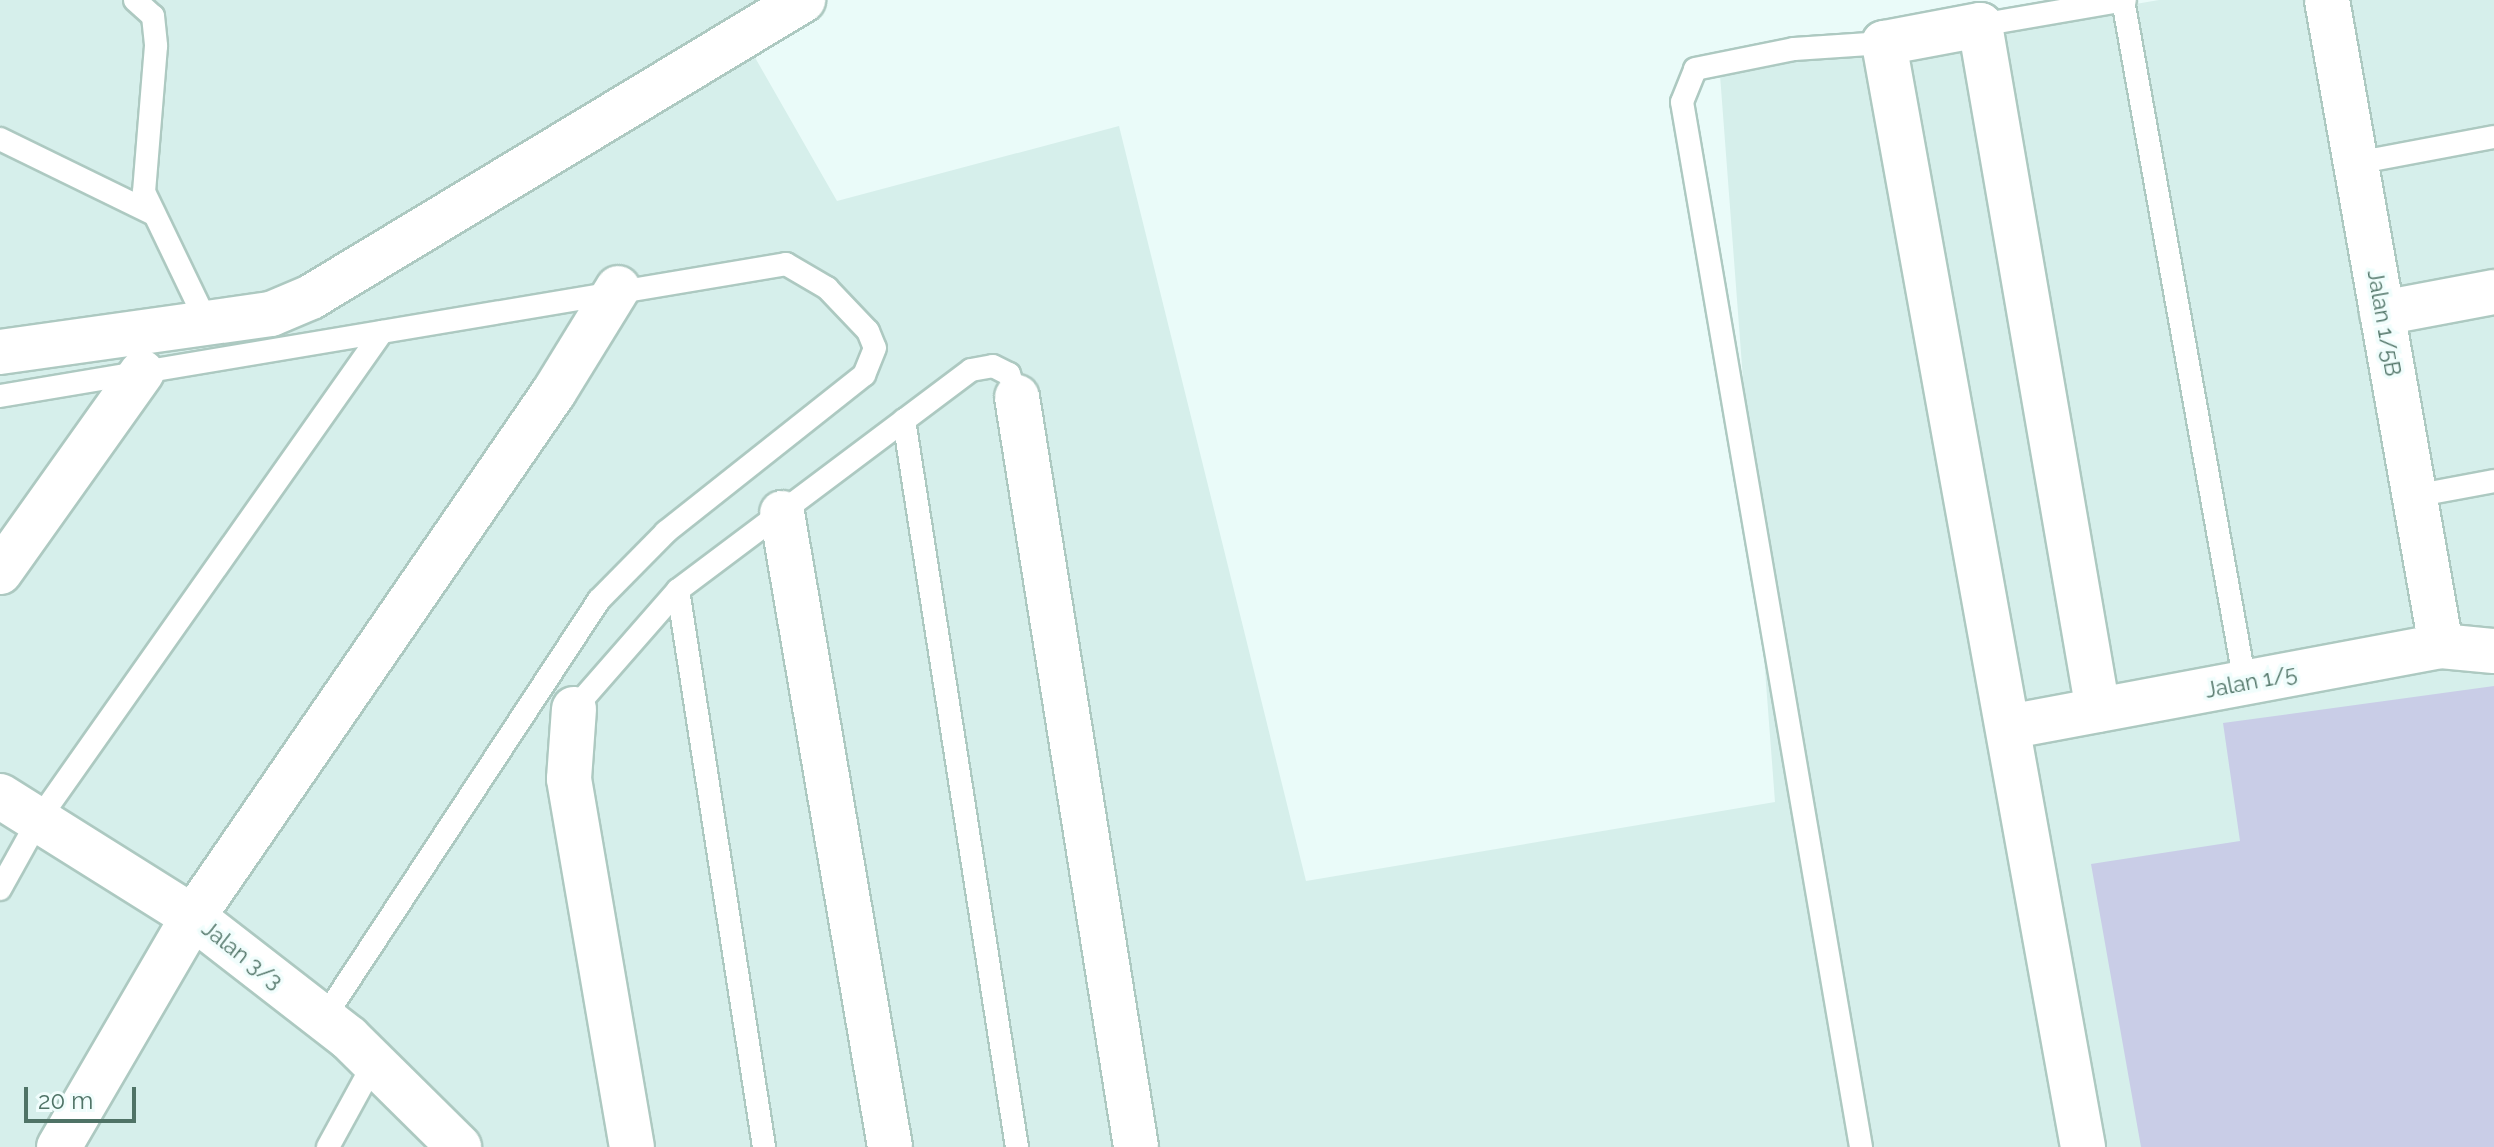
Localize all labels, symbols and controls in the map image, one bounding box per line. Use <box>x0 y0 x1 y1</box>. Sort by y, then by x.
street label: Jalan 1/5B <box>2362 268 2406 378</box>
street label: Jalan 1/5 <box>2203 660 2299 704</box>
street label: Jalan 3/3 <box>196 915 288 995</box>
scale bar <box>28 1071 140 1121</box>
text: 20 m <box>38 1086 93 1115</box>

